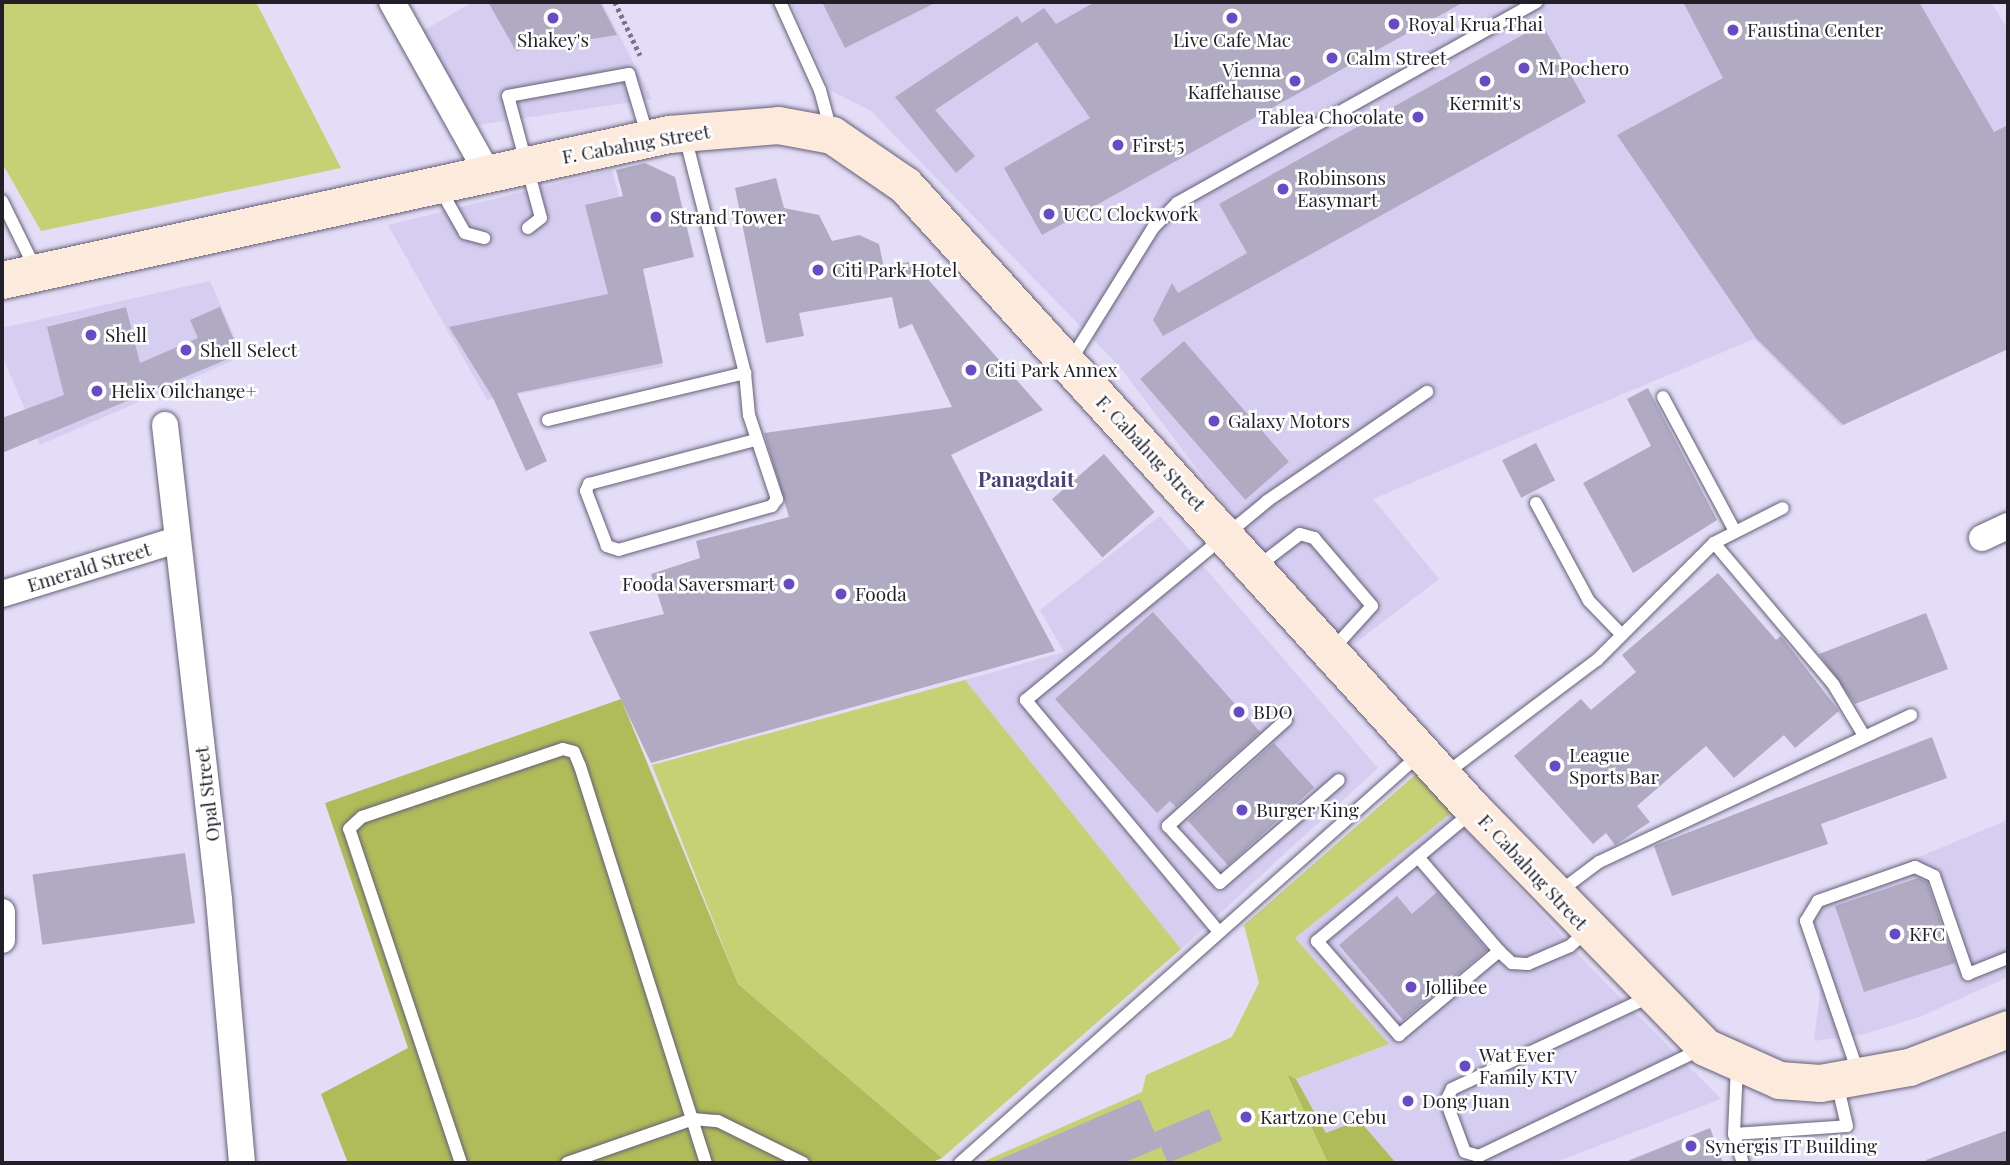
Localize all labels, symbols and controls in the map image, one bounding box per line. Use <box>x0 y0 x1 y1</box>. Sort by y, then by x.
marker: Shakey's <box>545 10 561 26</box>
marker: Live Cafe Mac <box>1224 10 1240 26</box>
place label: Royal Krua Thai <box>1408 13 1544 35</box>
marker: Royal Krua Thai <box>1386 16 1402 32</box>
place label: Faustina Center <box>1747 19 1883 41</box>
marker: Faustina Center <box>1725 22 1741 38</box>
place label: Shakey's <box>517 29 589 51</box>
place label: Live Cafe Mac <box>1173 29 1291 51</box>
place label: Calm Street <box>1346 47 1447 69</box>
marker: Calm Street <box>1324 50 1340 66</box>
place label: M Pochero <box>1538 57 1629 79</box>
place label: Vienna Kaffehause <box>1188 59 1281 103</box>
marker: M Pochero <box>1516 60 1532 76</box>
marker: Vienna Kaffehause <box>1287 73 1303 89</box>
marker: Kermit's <box>1477 73 1493 89</box>
place label: Kermit's <box>1449 92 1521 114</box>
place label: Tablea Chocolate <box>1258 106 1404 128</box>
marker: Tablea Chocolate <box>1410 109 1426 125</box>
street label: F. Cabahug Street <box>560 120 712 168</box>
place label: First 5 <box>1132 134 1185 156</box>
marker: First 5 <box>1110 137 1126 153</box>
place label: Robinsons Easymart <box>1297 167 1386 211</box>
marker: Robinsons Easymart <box>1275 181 1291 197</box>
place label: UCC Clockwork <box>1063 203 1199 225</box>
place label: Strand Tower <box>670 206 786 228</box>
marker: UCC Clockwork <box>1041 206 1057 222</box>
marker: Strand Tower <box>648 209 664 225</box>
place label: Citi Park Hotel <box>832 259 958 281</box>
marker: Citi Park Hotel <box>810 262 826 278</box>
place label: Shell <box>105 324 147 346</box>
marker: Shell <box>83 327 99 343</box>
place label: Shell Select <box>200 339 297 361</box>
marker: Shell Select <box>178 342 194 358</box>
place label: Citi Park Annex <box>985 359 1118 381</box>
marker: Citi Park Annex <box>963 362 979 378</box>
place label: Helix Oilchange+ <box>111 380 257 402</box>
marker: Helix Oilchange+ <box>89 383 105 399</box>
street label: F. Cabahug Street <box>1092 390 1210 516</box>
place label: Galaxy Motors <box>1228 410 1350 432</box>
marker: Galaxy Motors <box>1206 413 1222 429</box>
district label: Panagdait <box>978 465 1074 491</box>
street label: Emerald Street <box>24 537 154 597</box>
place label: Fooda Saversmart <box>622 573 775 595</box>
marker: Fooda Saversmart <box>781 576 797 592</box>
place label: Fooda <box>855 583 907 605</box>
marker: Fooda <box>833 586 849 602</box>
place label: BDO <box>1253 701 1293 723</box>
marker: BDO <box>1231 704 1247 720</box>
place label: League Sports Bar <box>1569 744 1659 788</box>
street label: Opal Street <box>190 745 224 843</box>
marker: League Sports Bar <box>1547 758 1563 774</box>
place label: Burger King <box>1256 799 1359 821</box>
marker: Burger King <box>1234 802 1250 818</box>
street label: F. Cabahug Street <box>1474 809 1592 935</box>
place label: KFC <box>1909 923 1945 945</box>
marker: KFC <box>1887 926 1903 942</box>
place label: Jollibee <box>1425 976 1487 998</box>
marker: Jollibee <box>1403 979 1419 995</box>
place label: Wat Ever Family KTV <box>1479 1044 1577 1088</box>
marker: Wat Ever Family KTV <box>1457 1058 1473 1074</box>
place label: Dong Juan <box>1422 1090 1510 1112</box>
marker: Dong Juan <box>1400 1093 1416 1109</box>
place label: Kartzone Cebu <box>1260 1106 1387 1128</box>
marker: Kartzone Cebu <box>1238 1109 1254 1125</box>
place label: Synergis IT Building <box>1705 1135 1878 1157</box>
marker: Synergis IT Building <box>1683 1138 1699 1154</box>

